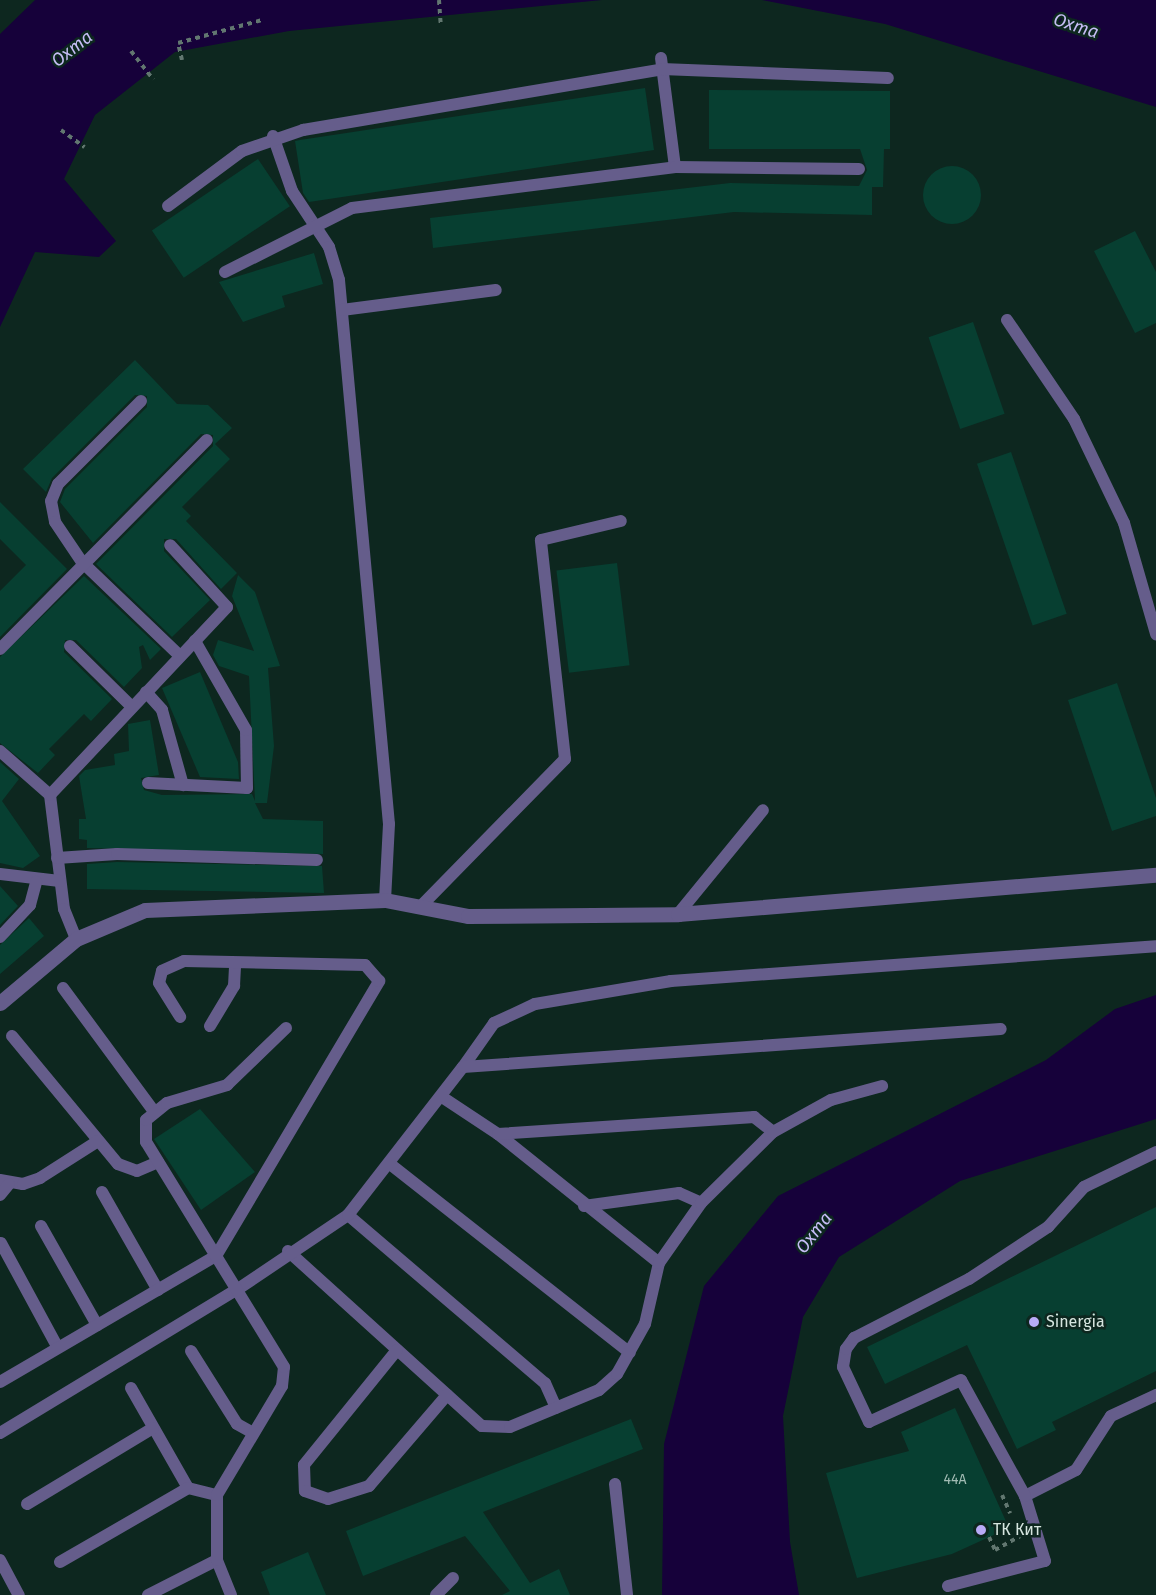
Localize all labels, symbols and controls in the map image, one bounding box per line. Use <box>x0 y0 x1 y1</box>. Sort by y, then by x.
water label: Охта <box>1051 9 1101 43</box>
water label: Охта <box>47 26 97 72</box>
water label: Охта <box>791 1208 837 1258</box>
place label: Sinergia <box>1046 1312 1105 1332</box>
marker: Sinergia <box>1027 1315 1041 1329</box>
house number: 44А <box>944 1472 966 1488</box>
place label: ТК Кит <box>993 1520 1041 1540</box>
marker: ТК Кит <box>974 1523 988 1537</box>

